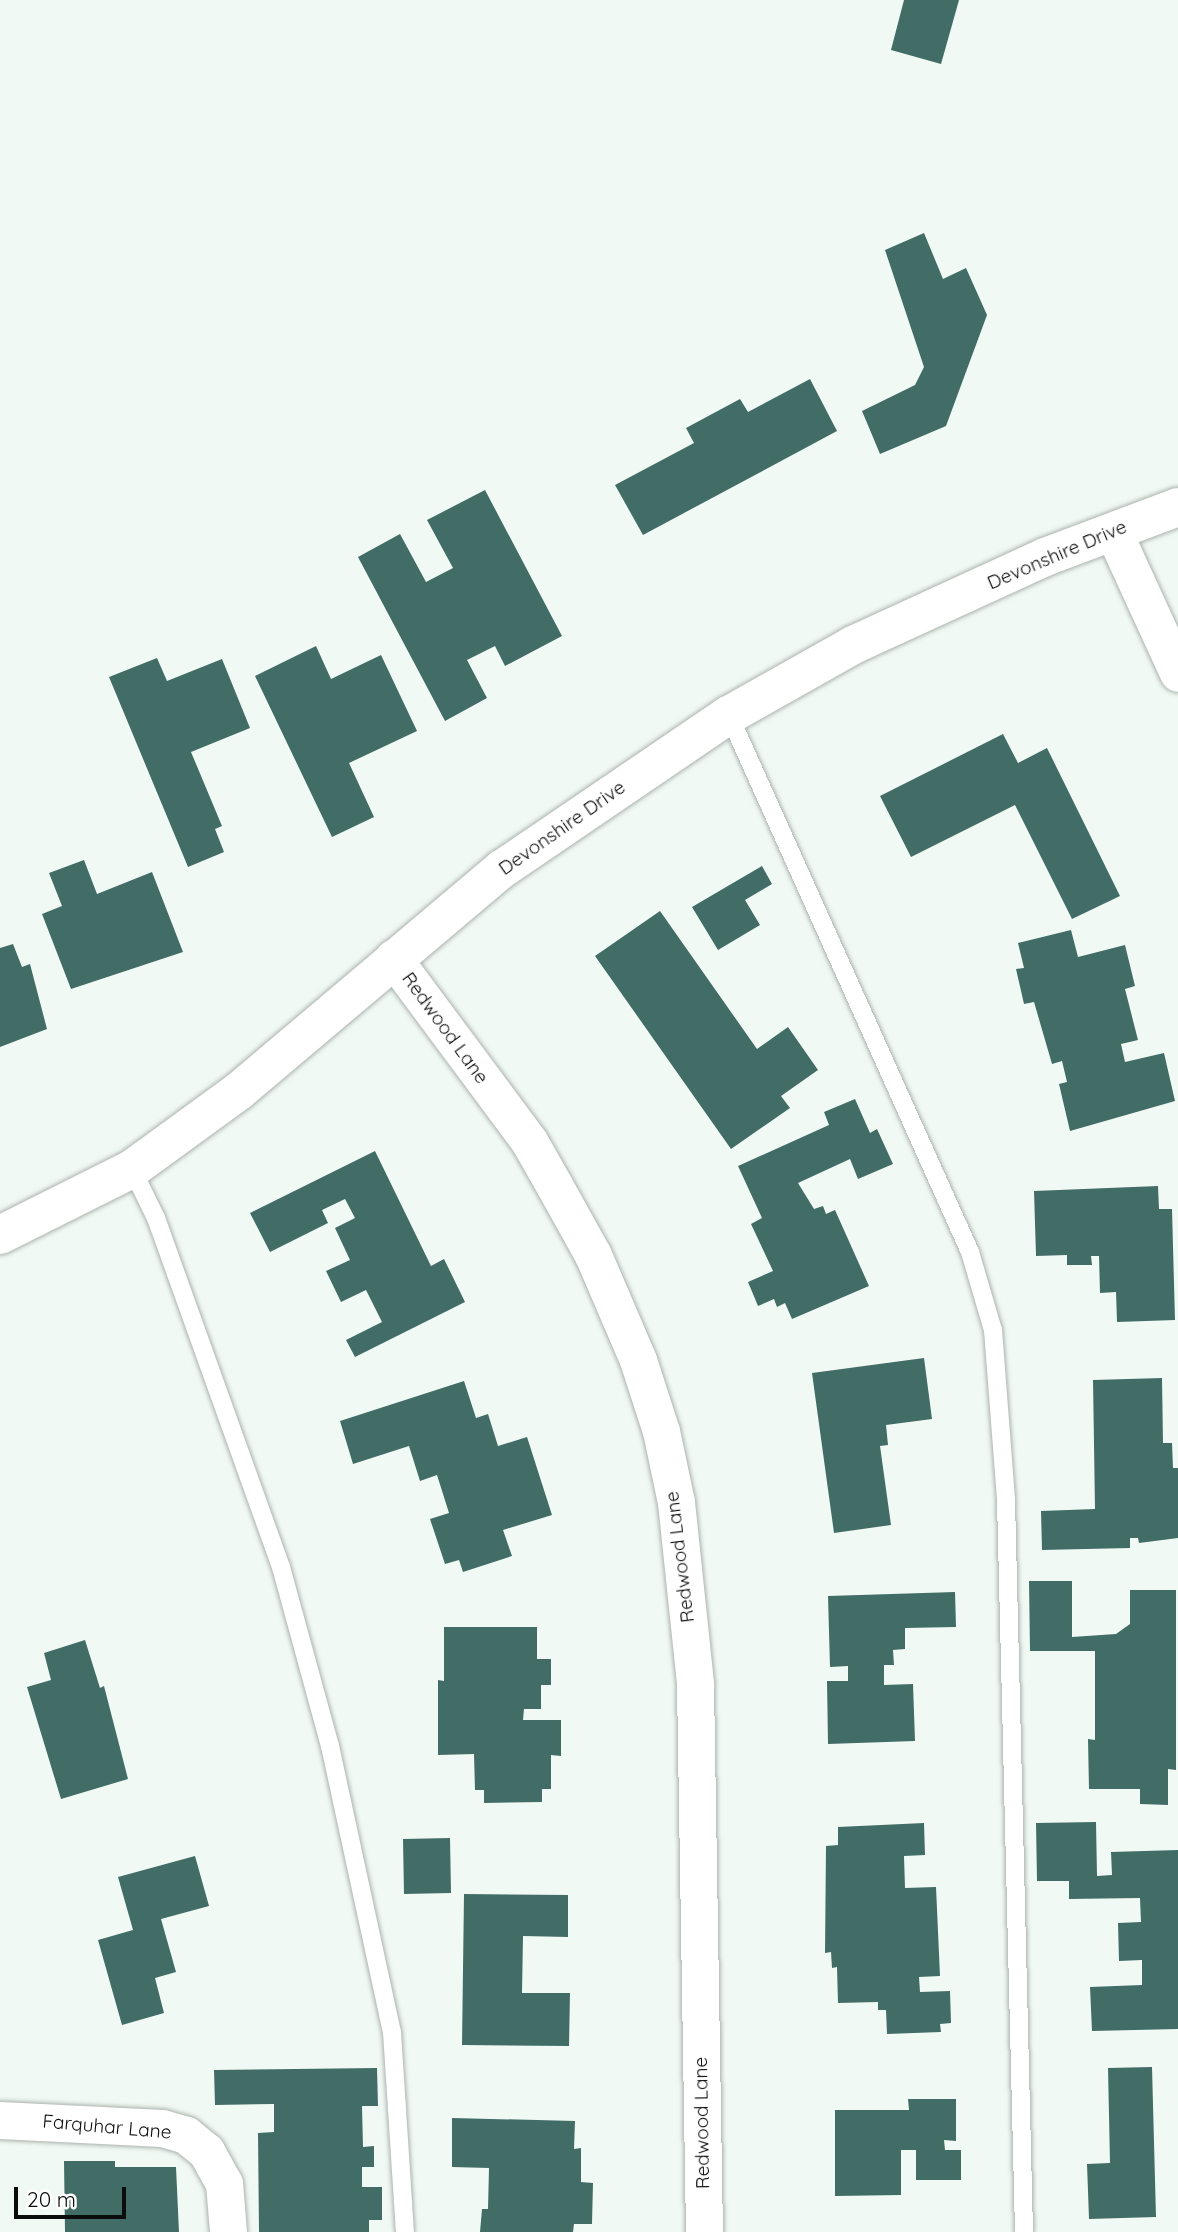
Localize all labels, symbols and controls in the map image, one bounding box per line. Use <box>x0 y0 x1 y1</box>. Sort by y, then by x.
street label: Devonshire Drive <box>984 515 1130 595</box>
street label: Devonshire Drive <box>494 776 630 880</box>
street label: Redwood Lane <box>397 968 493 1088</box>
street label: Redwood Lane <box>661 1490 699 1624</box>
street label: Redwood Lane <box>689 2057 715 2189</box>
street label: Farquhar Lane <box>42 2110 172 2144</box>
scale bar <box>18 2172 130 2216</box>
text: 20 m <box>27 2186 76 2212</box>

